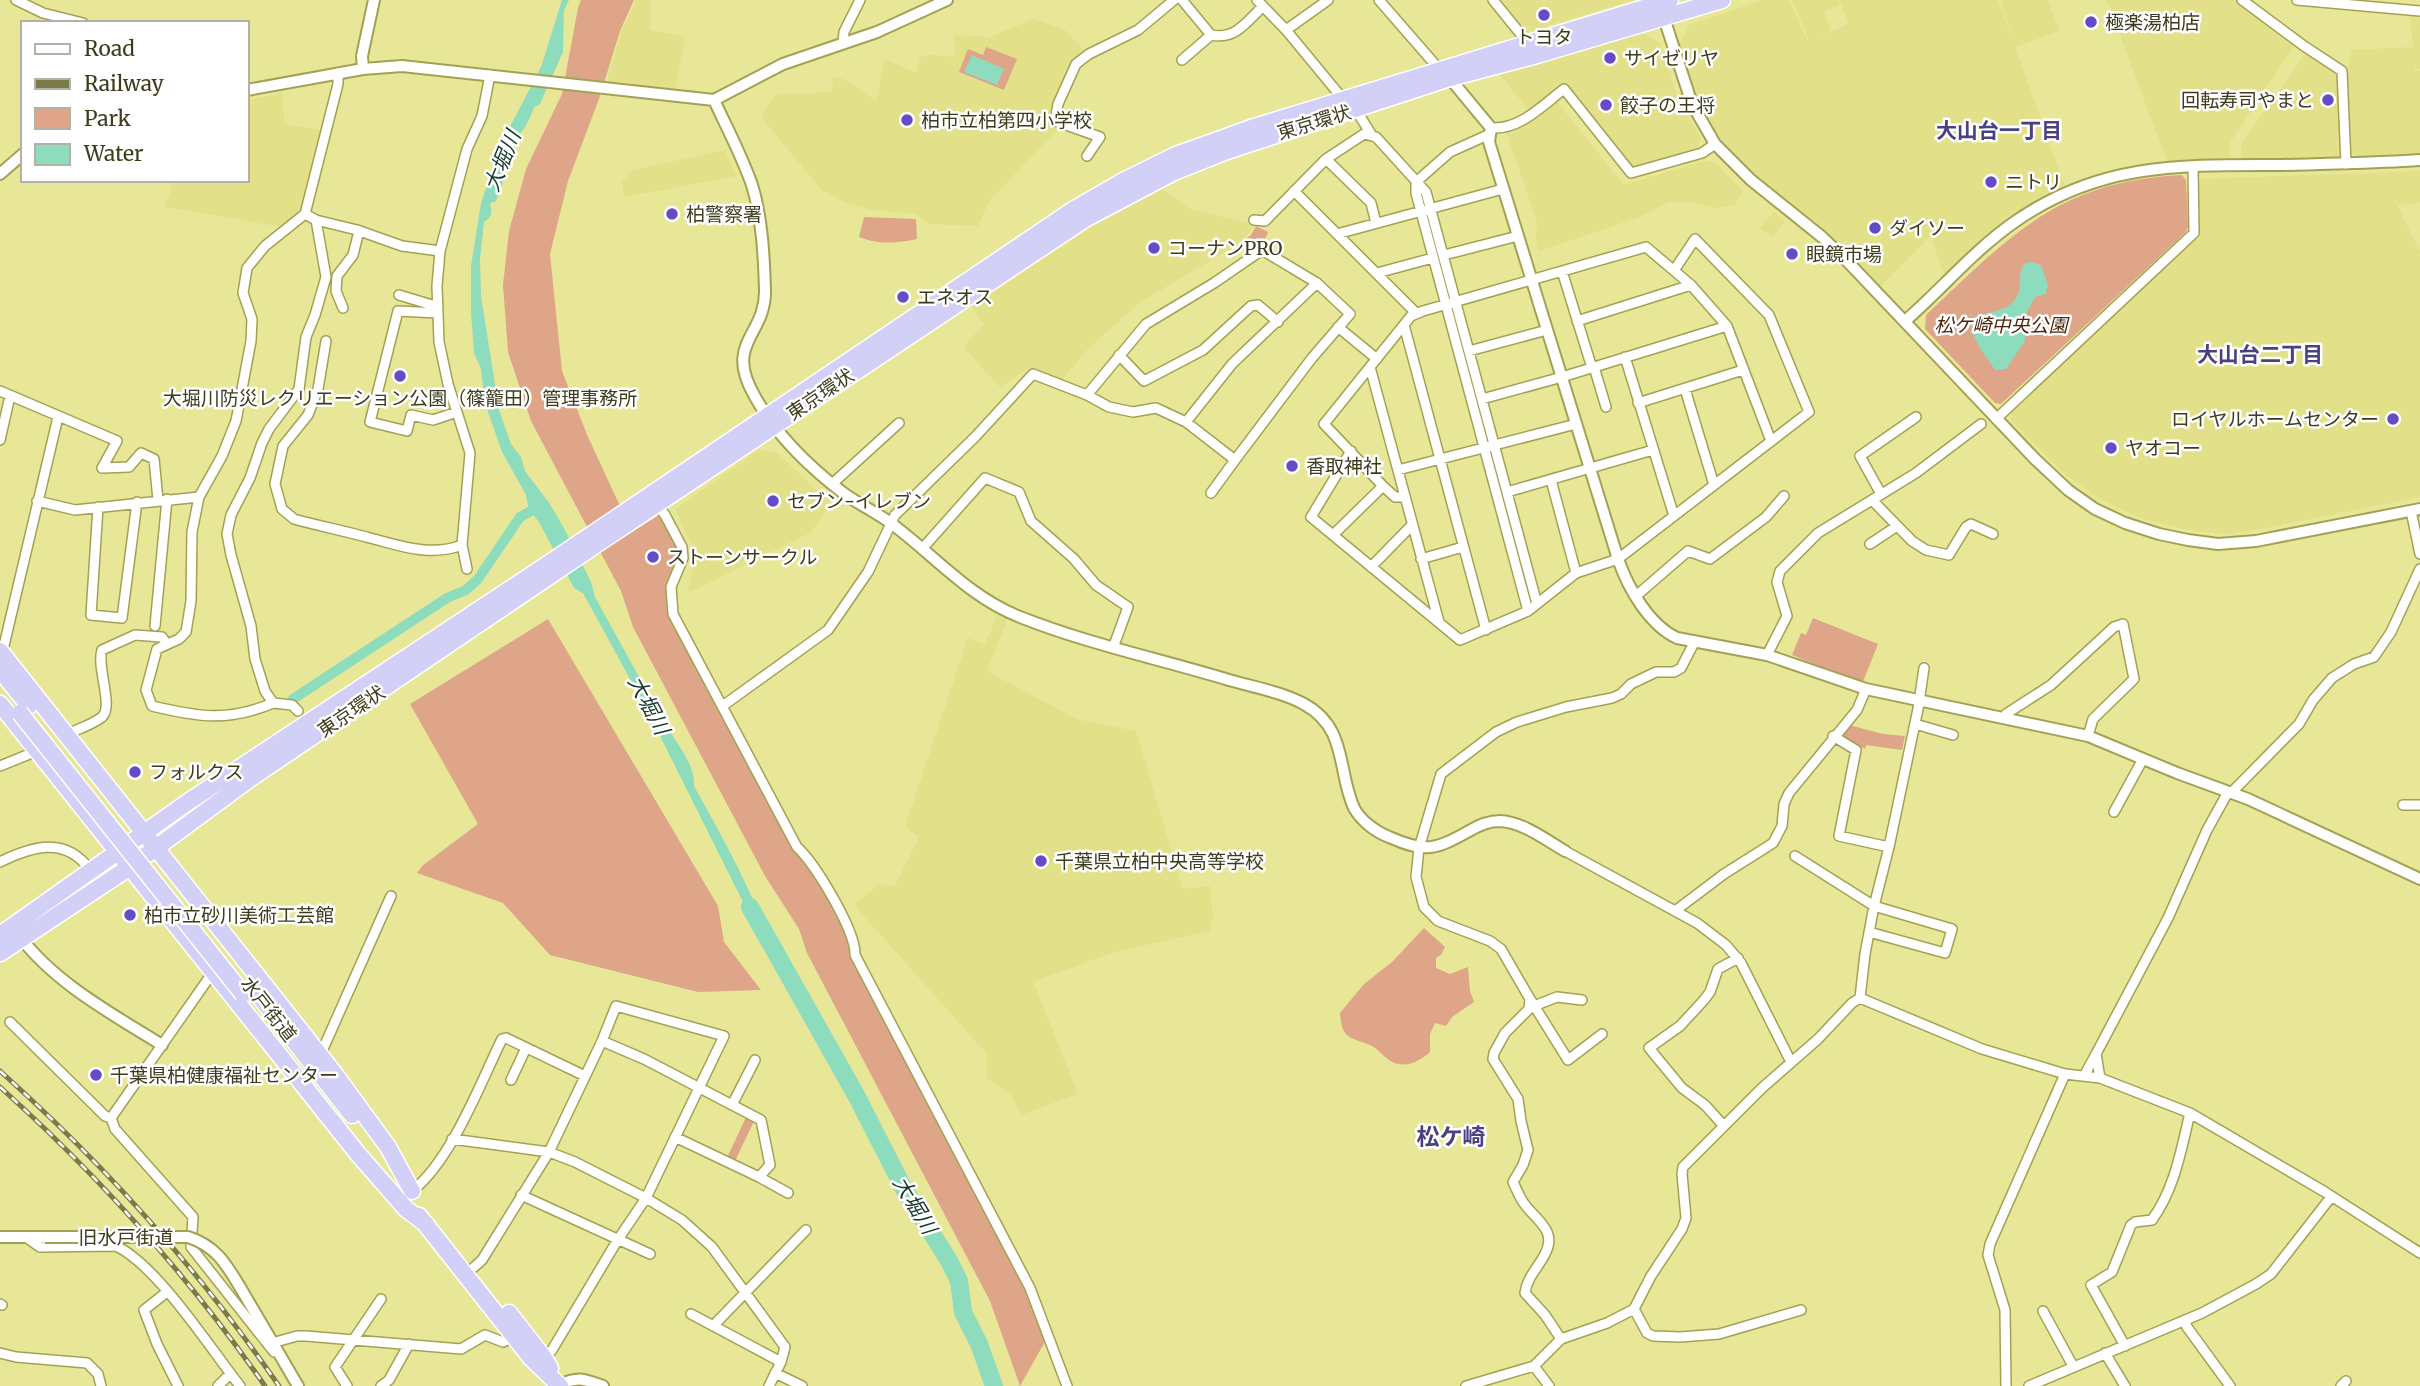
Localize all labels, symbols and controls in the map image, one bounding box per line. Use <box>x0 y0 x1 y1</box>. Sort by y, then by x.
marker: トヨタ <box>1536 7 1552 23</box>
place label: 極楽湯柏店 <box>2105 10 2200 34</box>
marker: 極楽湯柏店 <box>2083 14 2099 30</box>
legend <box>21 21 248 182</box>
place label: トヨタ <box>1515 25 1573 49</box>
text: Road <box>84 35 135 62</box>
place label: サイゼリヤ <box>1624 46 1719 70</box>
marker: サイゼリヤ <box>1602 50 1618 66</box>
text: Railway <box>84 70 165 97</box>
place label: 回転寿司やまと <box>2181 88 2314 112</box>
marker: 回転寿司やまと <box>2320 92 2336 108</box>
place label: 餃子の王将 <box>1620 93 1715 117</box>
marker: 餃子の王将 <box>1598 97 1614 113</box>
street label: 東京環状 <box>1274 99 1354 145</box>
text: Park <box>84 105 131 132</box>
place label: 柏市立柏第四小学校 <box>921 108 1092 132</box>
marker: 柏市立柏第四小学校 <box>899 112 915 128</box>
district label: 大山台一丁目 <box>1936 117 2062 144</box>
water label: 大堀川 <box>478 125 527 195</box>
text: Water <box>83 140 143 167</box>
place label: ニトリ <box>2005 170 2062 194</box>
marker: ニトリ <box>1983 174 1999 190</box>
place label: 柏警察署 <box>686 202 762 226</box>
marker: 柏警察署 <box>664 206 680 222</box>
place label: ダイソー <box>1889 216 1965 240</box>
marker: ダイソー <box>1867 220 1883 236</box>
place label: コーナンPRO <box>1168 236 1283 260</box>
marker: コーナンPRO <box>1146 240 1162 256</box>
place label: 眼鏡市場 <box>1806 242 1882 266</box>
marker: 眼鏡市場 <box>1784 246 1800 262</box>
place label: エネオス <box>917 285 993 309</box>
marker: エネオス <box>895 289 911 305</box>
park label: 松ケ崎中央公園 <box>1934 313 2070 337</box>
district label: 大山台二丁目 <box>2197 341 2323 368</box>
street label: 東京環状 <box>782 363 858 425</box>
marker: 大堀川防災レクリエーション公園（篠籠田）管理事務所 <box>392 368 408 384</box>
place label: 大堀川防災レクリエーション公園（篠籠田）管理事務所 <box>163 386 637 410</box>
place label: ロイヤルホームセンター <box>2171 407 2379 431</box>
marker: ロイヤルホームセンター <box>2385 411 2401 427</box>
place label: ヤオコー <box>2125 436 2201 460</box>
marker: ヤオコー <box>2103 440 2119 456</box>
place label: 香取神社 <box>1306 454 1382 478</box>
marker: 香取神社 <box>1284 458 1300 474</box>
place label: セブン-イレブン <box>787 489 931 513</box>
marker: セブン-イレブン <box>765 493 781 509</box>
place label: ストーンサークル <box>667 545 817 569</box>
marker: ストーンサークル <box>645 549 661 565</box>
water label: 大堀川 <box>622 671 677 741</box>
street label: 東京環状 <box>313 680 389 742</box>
place label: フォルクス <box>149 760 243 784</box>
marker: フォルクス <box>127 764 143 780</box>
place label: 千葉県立柏中央高等学校 <box>1055 849 1264 873</box>
marker: 千葉県立柏中央高等学校 <box>1033 853 1049 869</box>
place label: 柏市立砂川美術工芸館 <box>144 903 334 927</box>
marker: 柏市立砂川美術工芸館 <box>122 907 138 923</box>
street label: 水戸街道 <box>236 972 302 1046</box>
place label: 千葉県柏健康福祉センター <box>110 1063 338 1087</box>
marker: 千葉県柏健康福祉センター <box>88 1067 104 1083</box>
district label: 松ケ崎 <box>1417 1122 1486 1151</box>
water label: 大堀川 <box>887 1171 944 1241</box>
street label: 旧水戸街道 <box>78 1225 174 1249</box>

